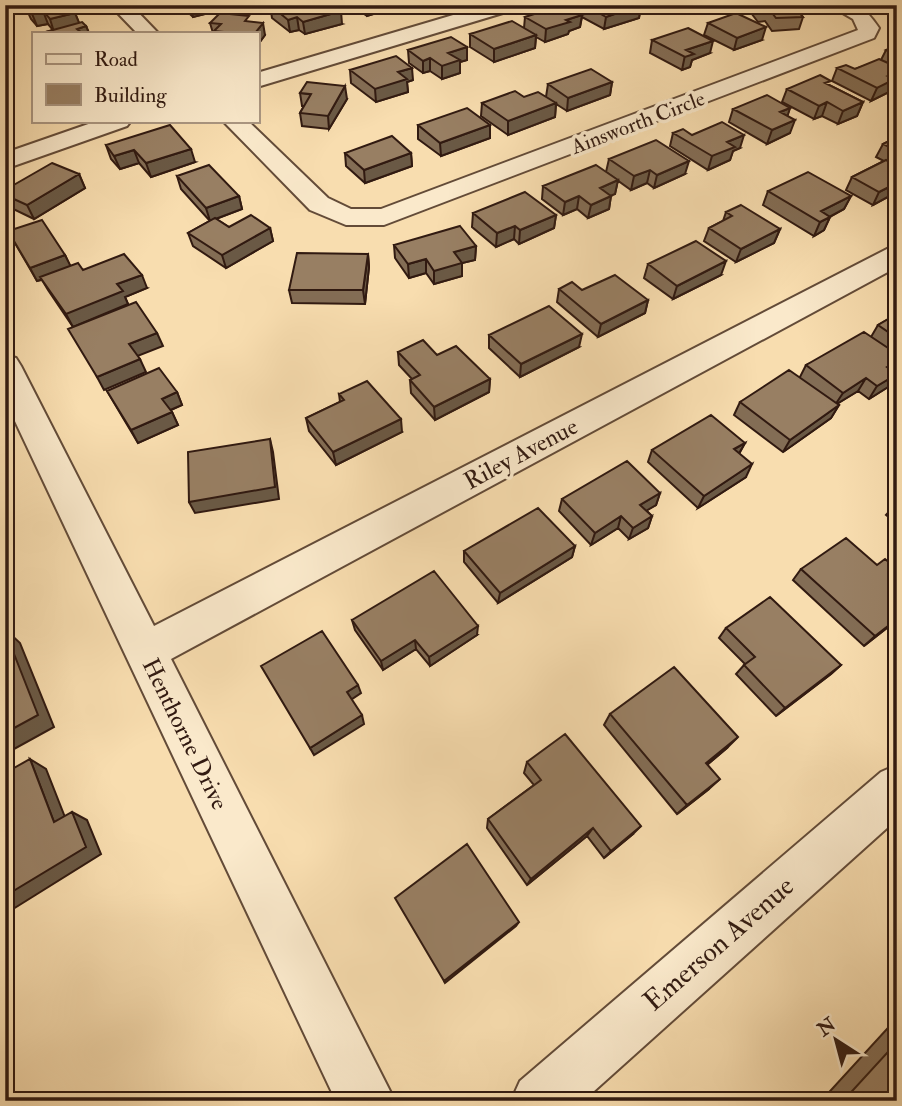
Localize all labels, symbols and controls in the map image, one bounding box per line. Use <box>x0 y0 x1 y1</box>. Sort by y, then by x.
legend <box>32 32 259 122</box>
text: Road <box>94 46 139 73</box>
text: Building <box>94 82 167 109</box>
street label: Ainsworth Circle <box>566 85 709 161</box>
street label: Riley Avenue <box>459 411 583 497</box>
street label: Henthorne Drive <box>135 653 235 815</box>
street label: Emerson Avenue <box>636 869 802 1019</box>
north arrow <box>800 1004 870 1074</box>
text: N <box>812 1012 841 1042</box>

